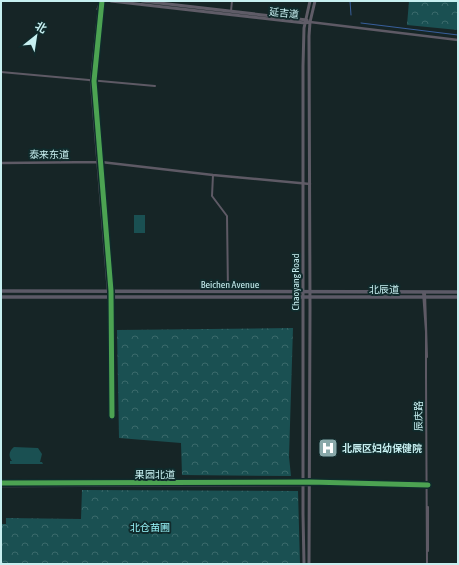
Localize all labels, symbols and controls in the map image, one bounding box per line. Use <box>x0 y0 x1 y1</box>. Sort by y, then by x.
street label: 延吉道 <box>269 6 299 20</box>
north arrow <box>16 16 56 56</box>
text: 北 <box>33 19 49 35</box>
street label: 泰来东道 <box>29 149 69 160</box>
street label: Chaoyang Road <box>290 253 301 310</box>
street label: Beichen Avenue <box>201 279 260 290</box>
street label: 北辰道 <box>369 284 399 295</box>
street label: 辰庆路 <box>413 401 424 431</box>
hospital icon: 北辰区妇幼保健院 <box>317 437 339 459</box>
place label: 北辰区妇幼保健院 <box>342 442 422 454</box>
street label: 果园北道 <box>134 469 175 480</box>
park label: 北仓苗圃 <box>130 522 170 533</box>

